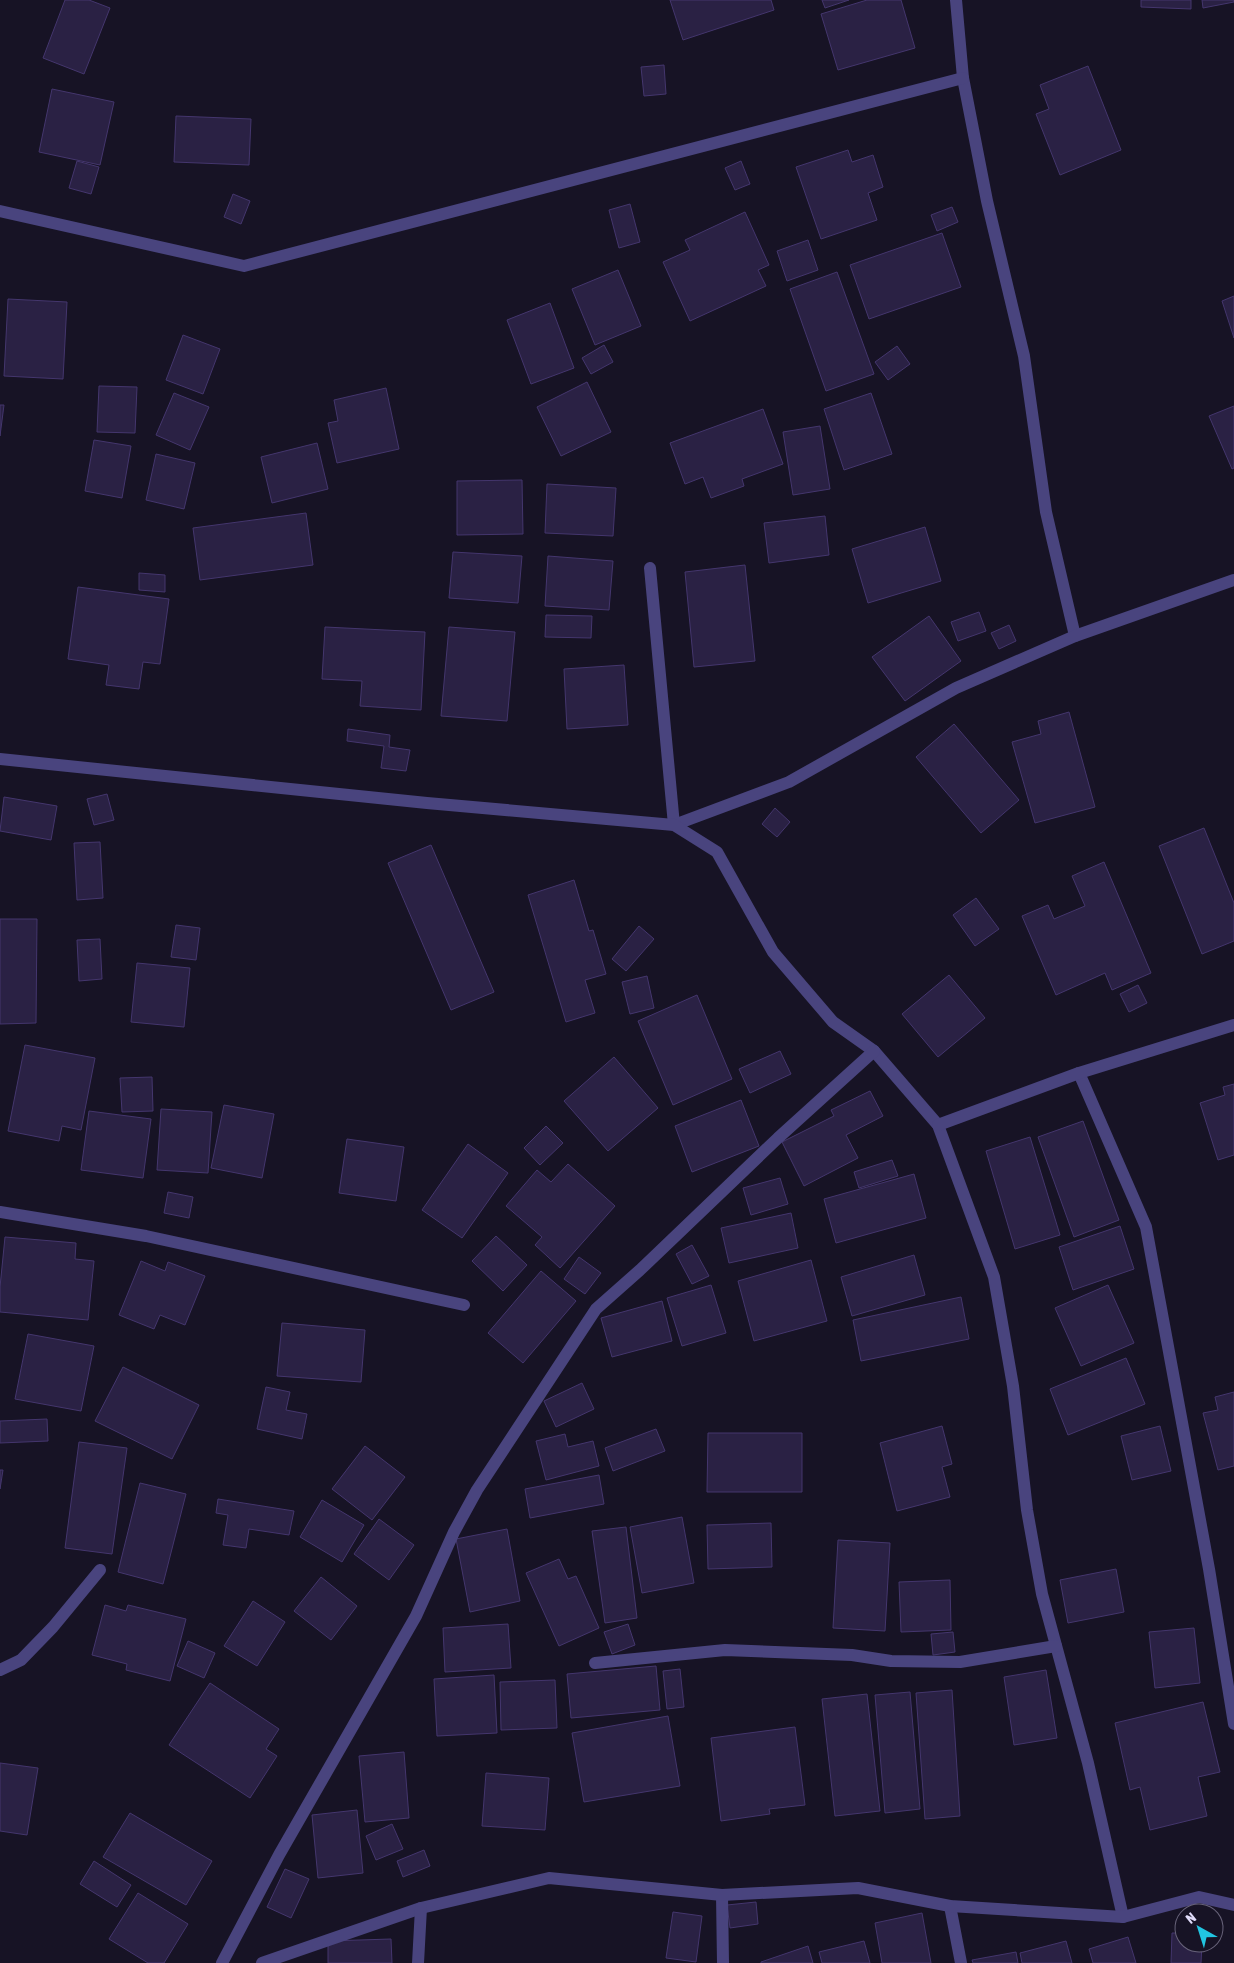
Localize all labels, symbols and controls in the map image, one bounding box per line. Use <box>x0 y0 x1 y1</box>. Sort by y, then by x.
north arrow <box>1174 1903 1224 1953</box>
text: N <box>1183 1909 1199 1927</box>

